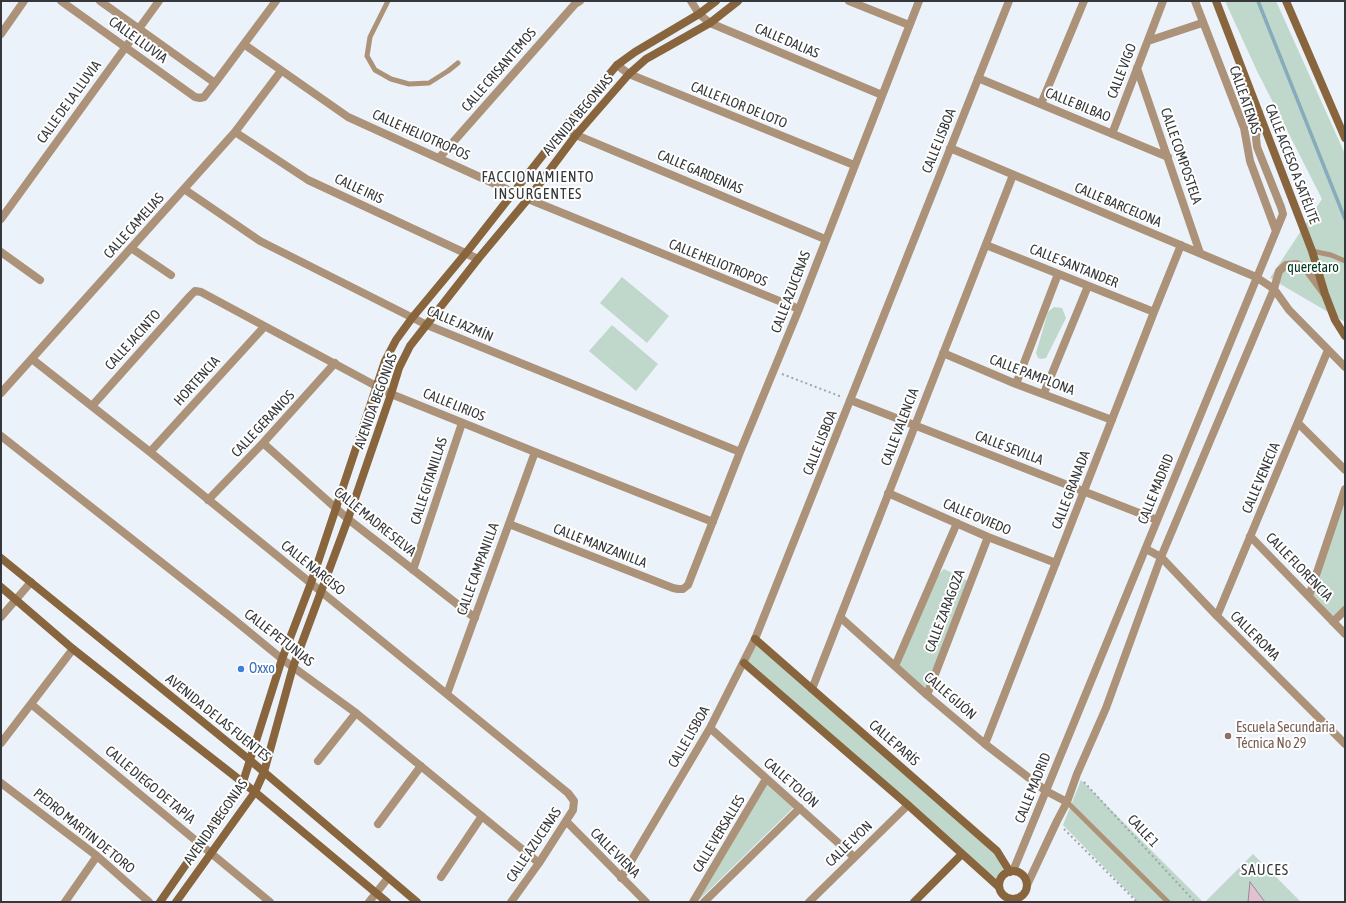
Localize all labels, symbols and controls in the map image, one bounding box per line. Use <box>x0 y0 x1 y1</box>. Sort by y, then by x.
street label: CALLE LLUVIA <box>105 13 171 67</box>
street label: CALLE DALIAS <box>752 20 822 62</box>
street label: CALLE CRISANTEMOS <box>458 25 540 115</box>
street label: CALLE VIGO <box>1104 41 1140 101</box>
street label: CALLE DE LA LLUVIA <box>33 57 105 147</box>
street label: CALLE ATENAS <box>1225 64 1265 136</box>
street label: AVENIDA BEGONIAS <box>539 71 617 159</box>
street label: CALLE FLOR DE LOTO <box>688 78 790 132</box>
street label: CALLE BILBAO <box>1043 84 1113 126</box>
street label: CALLE ACCESO A SATÉLITE <box>1261 102 1323 226</box>
street label: CALLE HELIOTROPOS <box>370 106 472 164</box>
street label: CALLE LISBOA <box>918 106 960 176</box>
street label: CALLE COMPOSTELA <box>1157 106 1205 206</box>
street label: CALLE GARDENIAS <box>655 146 745 198</box>
district label: FACCIONAMIENTO INSURGENTES <box>481 168 595 203</box>
street label: CALLE IRIS <box>332 170 386 208</box>
street label: CALLE BARCELONA <box>1072 179 1164 231</box>
street label: CALLE CAMELIAS <box>100 190 168 262</box>
street label: CALLE HELIOTROPOS <box>666 236 770 290</box>
street label: CALLE SANTANDER <box>1027 241 1121 291</box>
street label: CALLE AZUCENAS <box>768 249 814 335</box>
park label: queretaro <box>1287 260 1339 276</box>
street label: CALLE JAZMÍN <box>424 302 496 346</box>
street label: CALLE JACINTO <box>102 306 164 374</box>
street label: AVENIDA BEGONIAS <box>351 351 401 451</box>
street label: CALLE PAMPLONA <box>987 351 1077 399</box>
street label: HORTENCIA <box>171 353 223 409</box>
street label: CALLE LIRIOS <box>420 385 488 425</box>
street label: CALLE VALENCIA <box>878 386 922 468</box>
street label: CALLE GERANIOS <box>228 387 298 461</box>
street label: CALLE LISBOA <box>799 408 841 478</box>
street label: CALLE SEVILLA <box>972 427 1046 469</box>
street label: CALLE GITANILLAS <box>407 435 451 527</box>
street label: CALLE VENECIA <box>1238 440 1284 516</box>
street label: CALLE GRANADA <box>1048 448 1094 532</box>
street label: CALLE MADRID <box>1134 451 1178 527</box>
street label: CALLE MADRE SELVA <box>331 484 419 560</box>
street label: CALLE OVIEDO <box>940 495 1014 539</box>
street label: CALLE MANZANILLA <box>551 520 649 572</box>
street label: CALLE CAMPANILLA <box>454 521 502 617</box>
street label: CALLE FLORENCIA <box>1262 529 1336 605</box>
street label: CALLE NARCISO <box>277 537 349 599</box>
street label: CALLE ZARAGOZA <box>922 567 968 655</box>
street label: CALLE PETUNIAS <box>241 606 317 670</box>
street label: CALLE ROMA <box>1227 608 1283 664</box>
place label: Oxxo <box>249 661 275 677</box>
marker: Oxxo <box>236 664 246 674</box>
street label: CALLE GIJÓN <box>920 669 980 723</box>
street label: AVENIDA DE LAS FUENTES <box>162 671 274 765</box>
street label: CALLE LISBOA <box>665 703 713 771</box>
street label: CALLE PARÍS <box>865 716 923 770</box>
place label: Escuela Secundaria Técnica No 29 <box>1236 720 1335 752</box>
marker: Escuela Secundaria Técnica No 29 <box>1223 731 1233 741</box>
street label: CALLE DIEGO DE TAPÍA <box>102 742 198 828</box>
street label: CALLE MADRID <box>1011 750 1055 826</box>
street label: CALLE TOLÓN <box>760 755 822 811</box>
street label: AVENIDA BEGONIAS <box>180 776 252 868</box>
street label: PEDRO MARTIN DE TORO <box>30 785 138 877</box>
street label: CALLE VERSALLES <box>689 792 749 876</box>
street label: CALLE AZUCENAS <box>503 804 565 886</box>
street label: CALLE 1 <box>1124 811 1162 851</box>
street label: CALLE LYON <box>822 818 876 870</box>
street label: CALLE VIENA <box>587 825 643 881</box>
district label: SAUCES <box>1241 861 1289 879</box>

